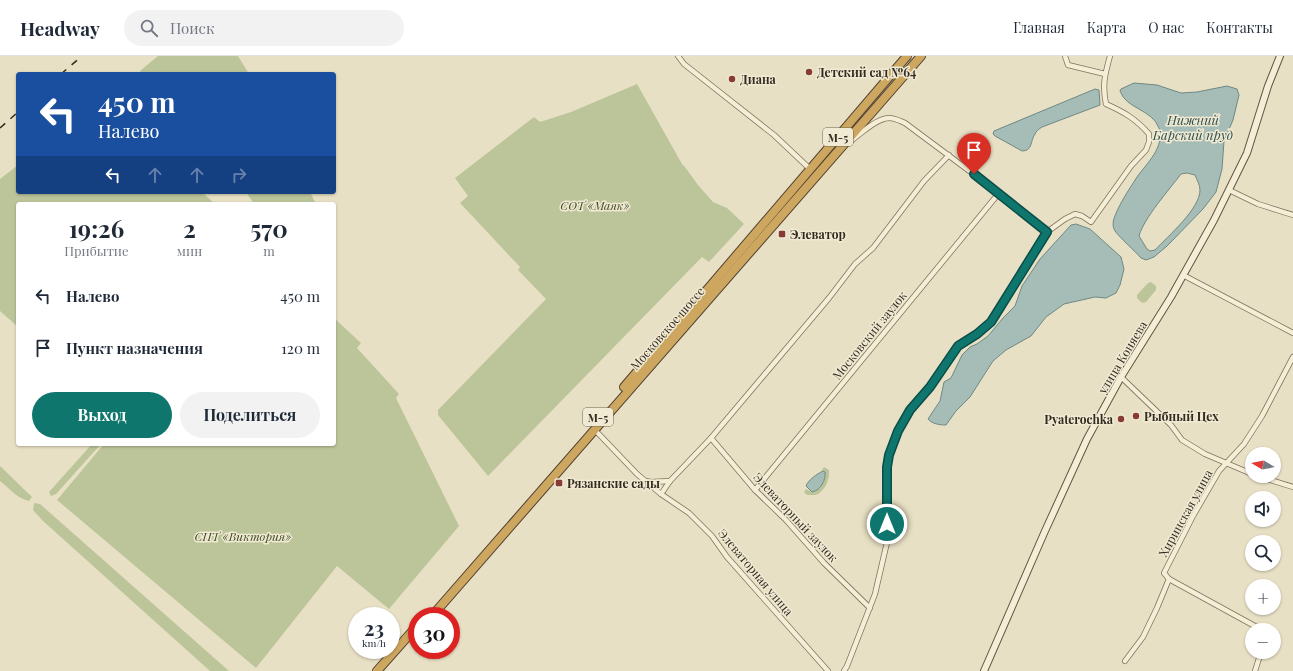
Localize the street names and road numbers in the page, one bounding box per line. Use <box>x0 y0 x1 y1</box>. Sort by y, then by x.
road number: М-5 <box>823 128 853 146</box>
street label: Московское шоссе <box>626 283 708 373</box>
street label: Московский заулок <box>828 287 910 383</box>
street label: улица Коняева <box>1093 318 1150 397</box>
road number: М-5 <box>583 408 613 426</box>
street label: Хиринская улица <box>1154 466 1216 559</box>
street label: Элеваторный заулок <box>750 469 842 565</box>
street label: Элеваторная улица <box>715 525 797 619</box>

